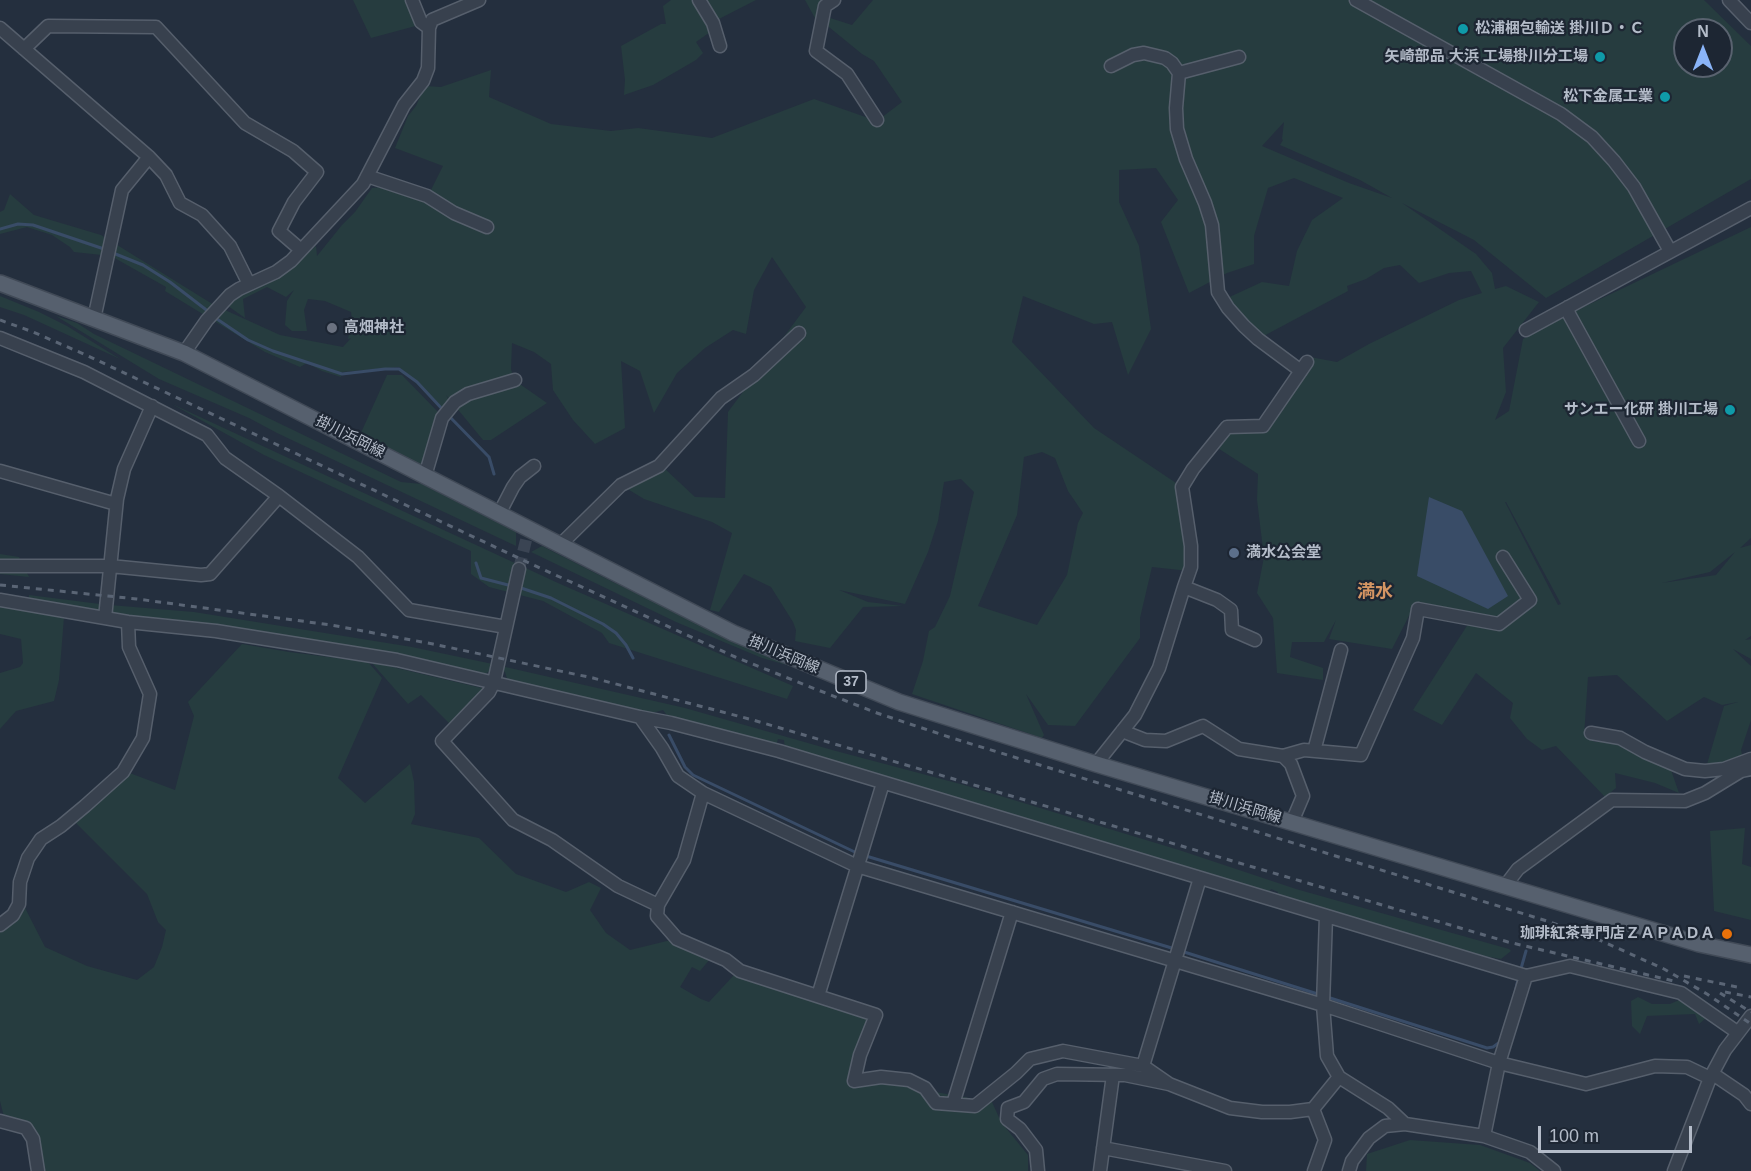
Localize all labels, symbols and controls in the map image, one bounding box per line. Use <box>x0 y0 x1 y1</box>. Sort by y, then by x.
north arrow <box>1673 18 1733 78</box>
place label: 松浦梱包輸送 掛川Ｄ・Ｃ <box>1475 20 1644 38</box>
marker: 松浦梱包輸送 掛川Ｄ・Ｃ <box>1456 22 1470 36</box>
text: N <box>1697 23 1709 40</box>
place label: 矢崎部品 大浜 工場掛川分工場 <box>1385 48 1588 66</box>
marker: 矢崎部品 大浜 工場掛川分工場 <box>1593 50 1607 64</box>
place label: 松下金属工業 <box>1563 88 1653 106</box>
marker: 松下金属工業 <box>1658 90 1672 104</box>
place label: 高畑神社 <box>344 319 404 337</box>
marker: 高畑神社 <box>325 321 339 335</box>
place label: サンエー化研 掛川工場 <box>1564 401 1718 419</box>
marker: サンエー化研 掛川工場 <box>1723 403 1737 417</box>
street label: 掛川浜岡線 <box>313 412 387 462</box>
place label: 満水公会堂 <box>1246 544 1321 562</box>
marker: 満水公会堂 <box>1227 546 1241 560</box>
district label: 満水 <box>1357 581 1393 603</box>
street label: 掛川浜岡線 <box>746 632 822 678</box>
road number: 37 <box>836 671 866 693</box>
street label: 掛川浜岡線 <box>1207 788 1283 828</box>
place label: 珈琲紅茶専門店ＺＡＰＡＤＡ <box>1520 925 1715 943</box>
marker: 珈琲紅茶専門店ＺＡＰＡＤＡ <box>1720 927 1734 941</box>
scale bar <box>1541 1114 1696 1152</box>
text: 100 m <box>1549 1126 1599 1146</box>

